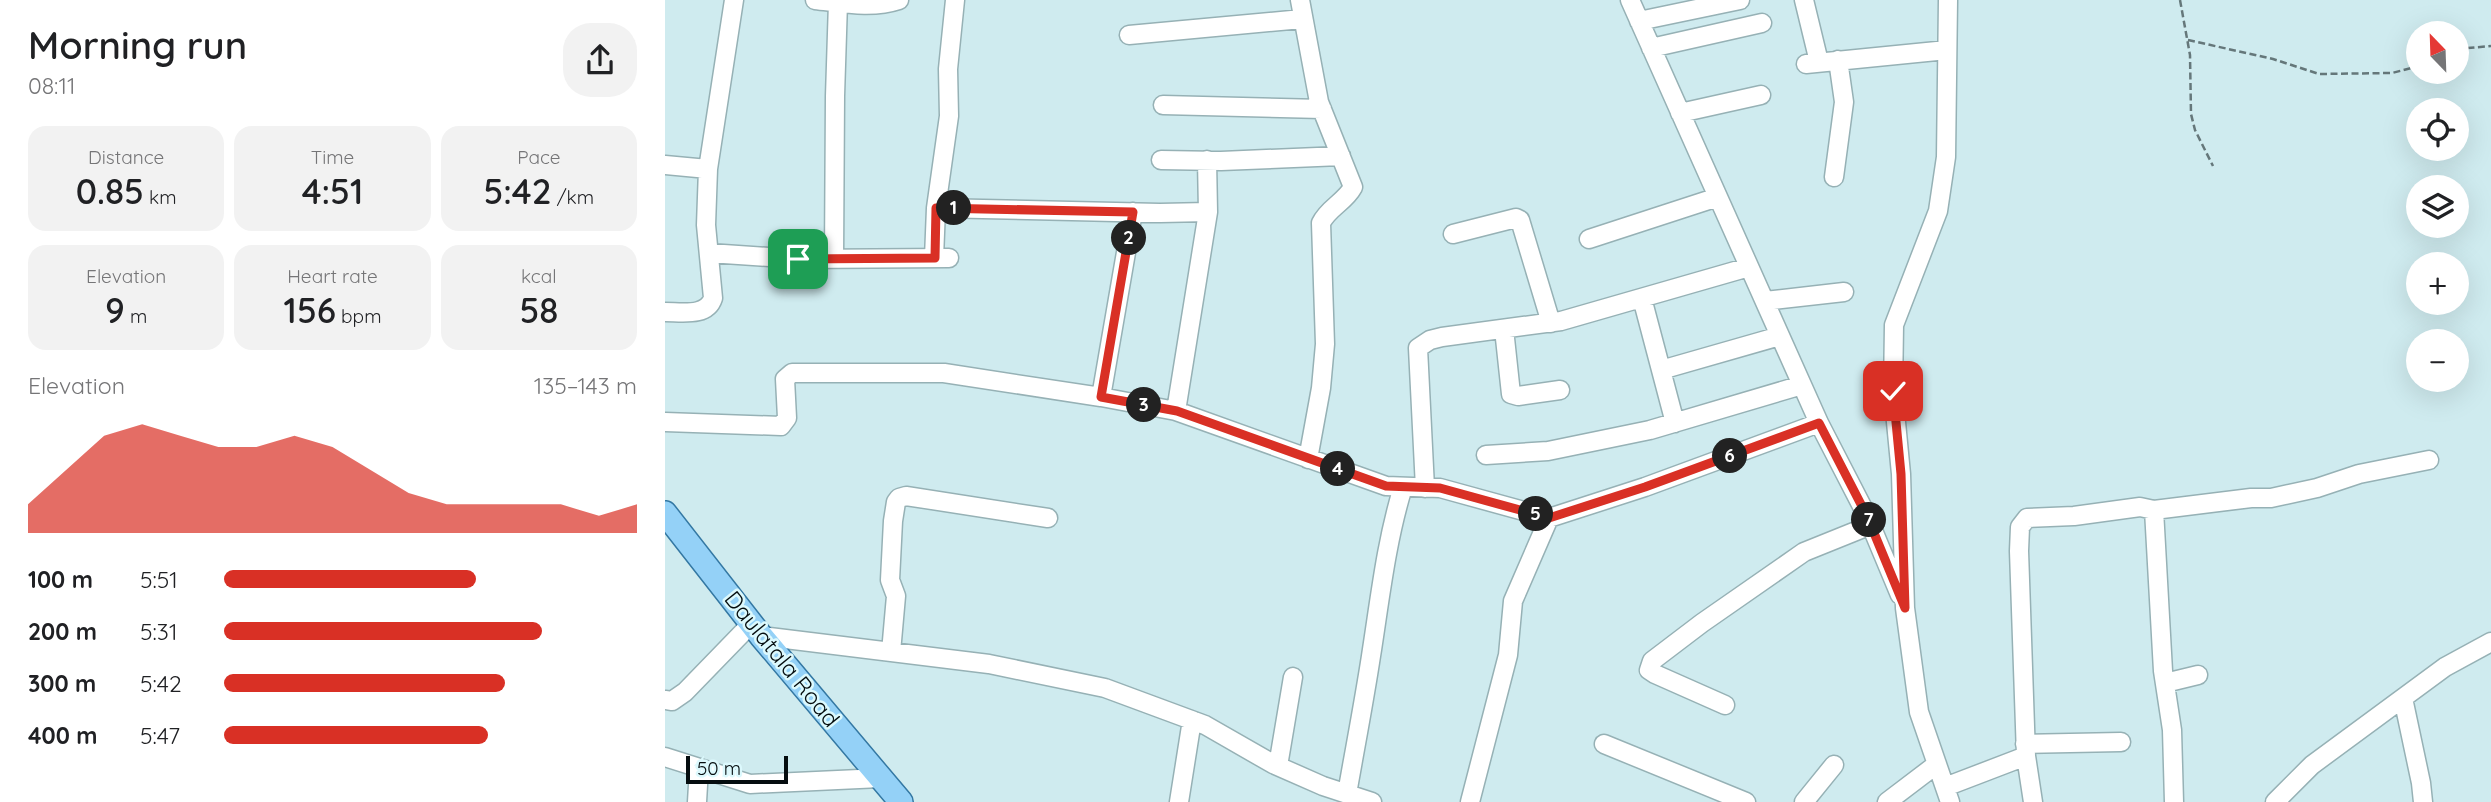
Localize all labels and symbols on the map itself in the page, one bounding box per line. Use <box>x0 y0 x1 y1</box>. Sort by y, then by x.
north arrow <box>2406 21 2469 84</box>
pin: 1 <box>937 190 971 226</box>
pin: 2 <box>1112 220 1147 256</box>
pin <box>768 229 828 289</box>
pin <box>1863 361 1923 421</box>
pin: 3 <box>1127 388 1161 422</box>
pin: 6 <box>1713 438 1747 474</box>
pin: 4 <box>1321 452 1355 486</box>
pin: 5 <box>1519 496 1553 532</box>
pin: 7 <box>1851 503 1887 538</box>
street label: Daulatala Road <box>719 585 846 733</box>
scale bar <box>686 753 787 785</box>

